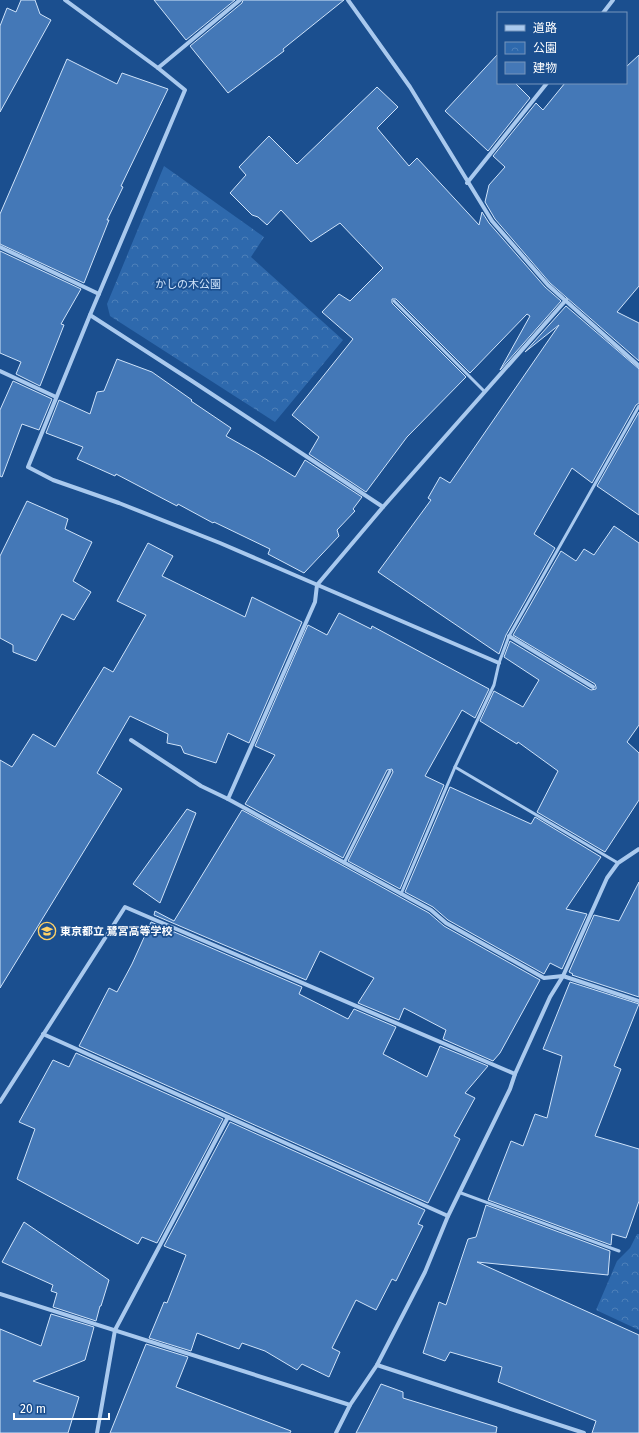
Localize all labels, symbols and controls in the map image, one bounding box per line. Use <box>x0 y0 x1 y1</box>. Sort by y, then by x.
legend <box>497 12 627 84</box>
text: 道路 <box>533 21 557 35</box>
text: 公園 <box>533 41 557 55</box>
text: 建物 <box>533 61 557 75</box>
park label: かしの木公園 <box>155 278 221 291</box>
school or university icon: 東京都立 鷺宮高等学校 <box>37 921 57 941</box>
place label: 東京都立 鷺宮高等学校 <box>60 925 173 938</box>
scale bar <box>14 1395 109 1421</box>
text: 20 m <box>20 1402 46 1416</box>

